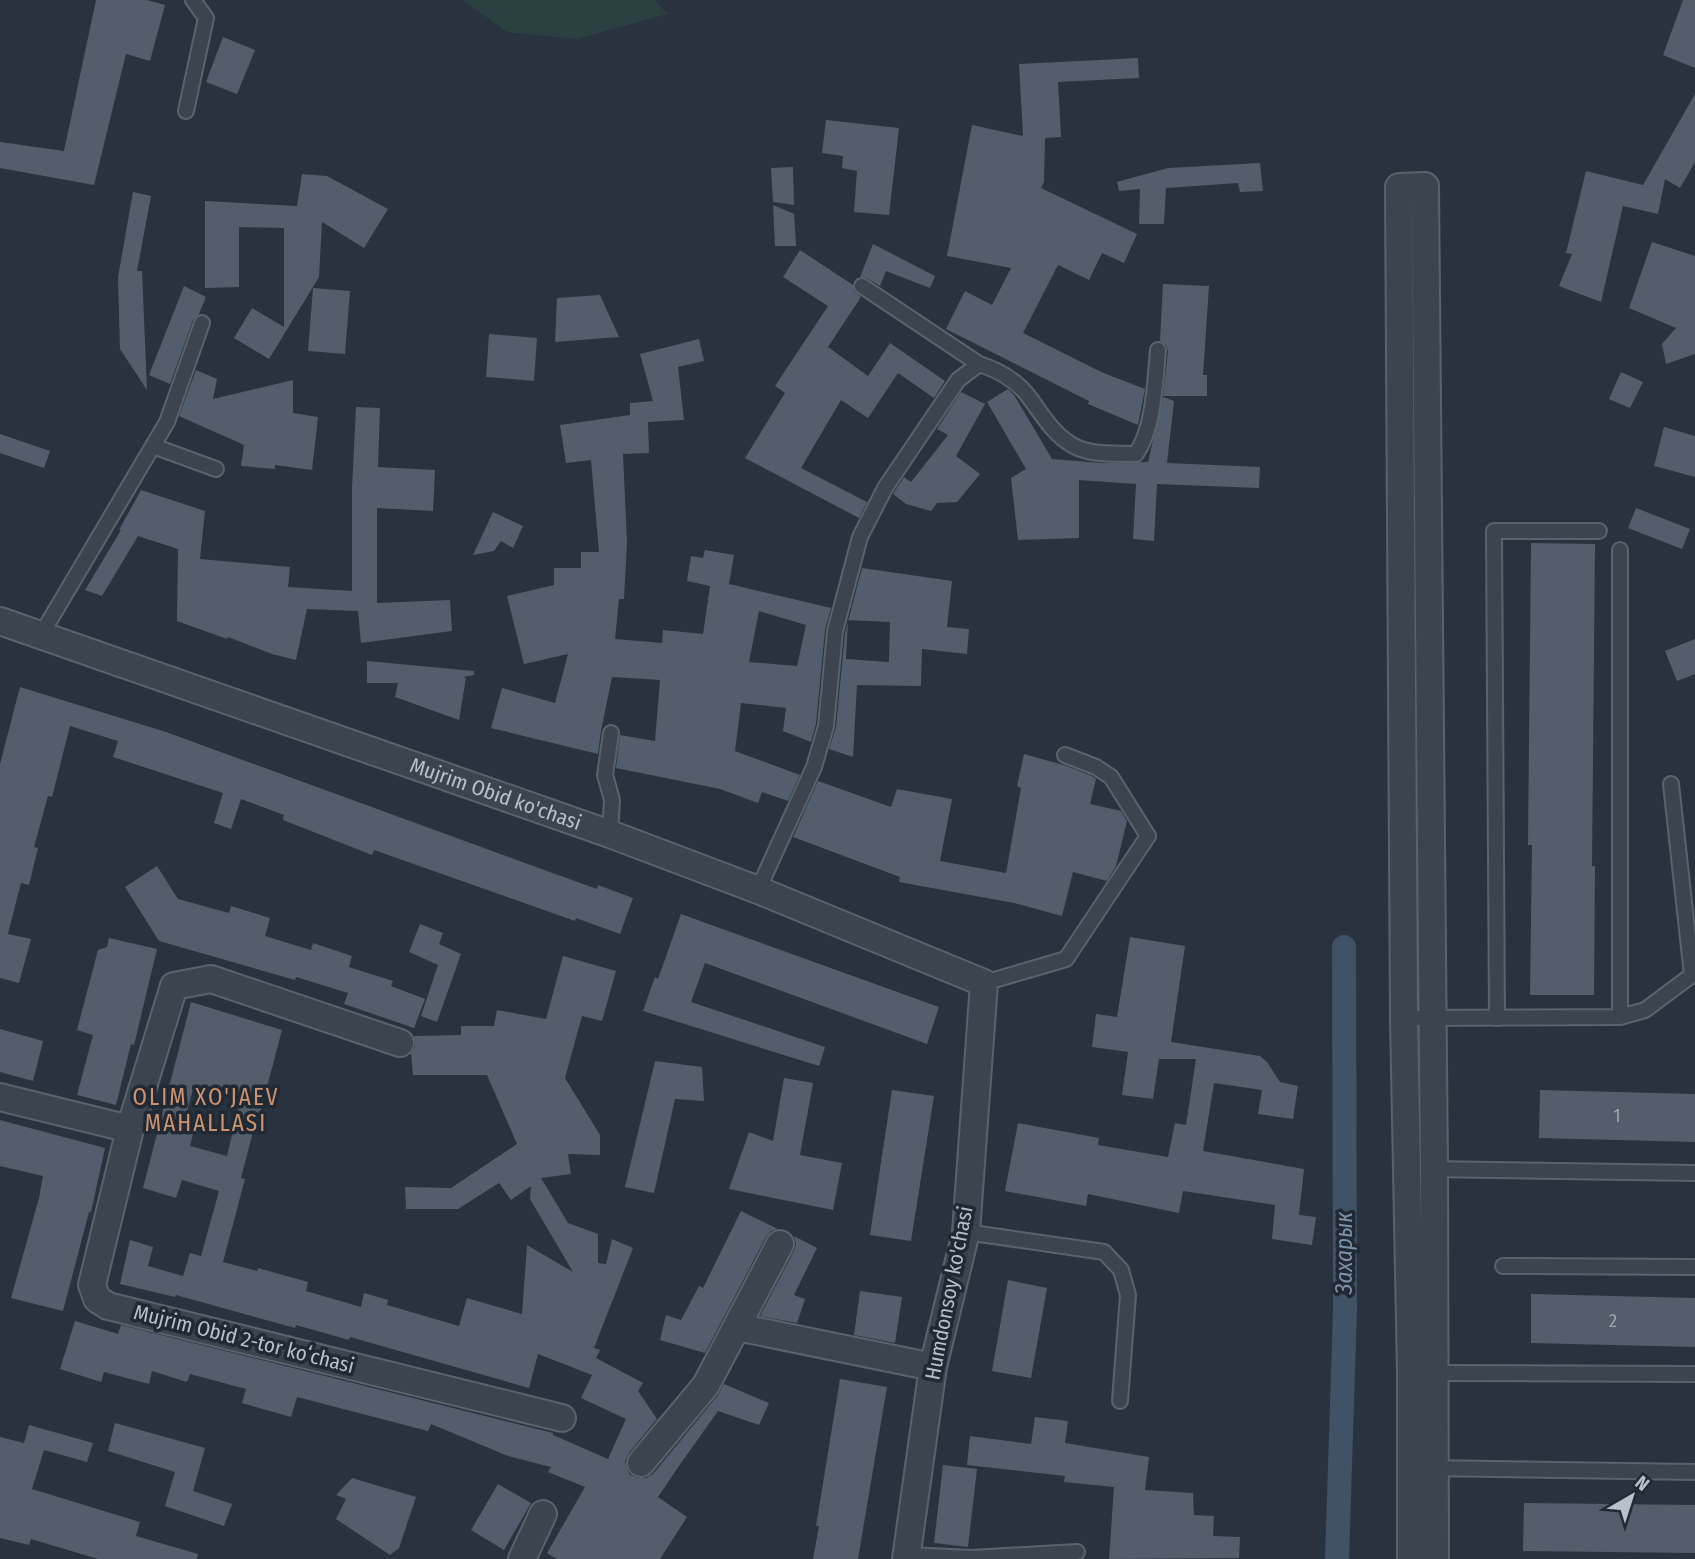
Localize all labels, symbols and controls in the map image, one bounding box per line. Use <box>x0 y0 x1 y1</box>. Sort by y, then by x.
street label: Mujrim Obid ko'chasi <box>406 752 585 836</box>
district label: OLIM XO'JAEV MAHALLASI <box>133 1083 279 1137</box>
house number: 1 <box>1613 1105 1621 1127</box>
street label: Humdonsoy ko'chasi <box>919 1204 979 1382</box>
water label: Захарык <box>1330 1212 1358 1295</box>
street label: Mujrim Obid 2-tor koʻchasi <box>131 1299 357 1379</box>
house number: 2 <box>1609 1310 1617 1332</box>
north arrow <box>1597 1461 1667 1531</box>
text: N <box>1631 1471 1654 1496</box>

